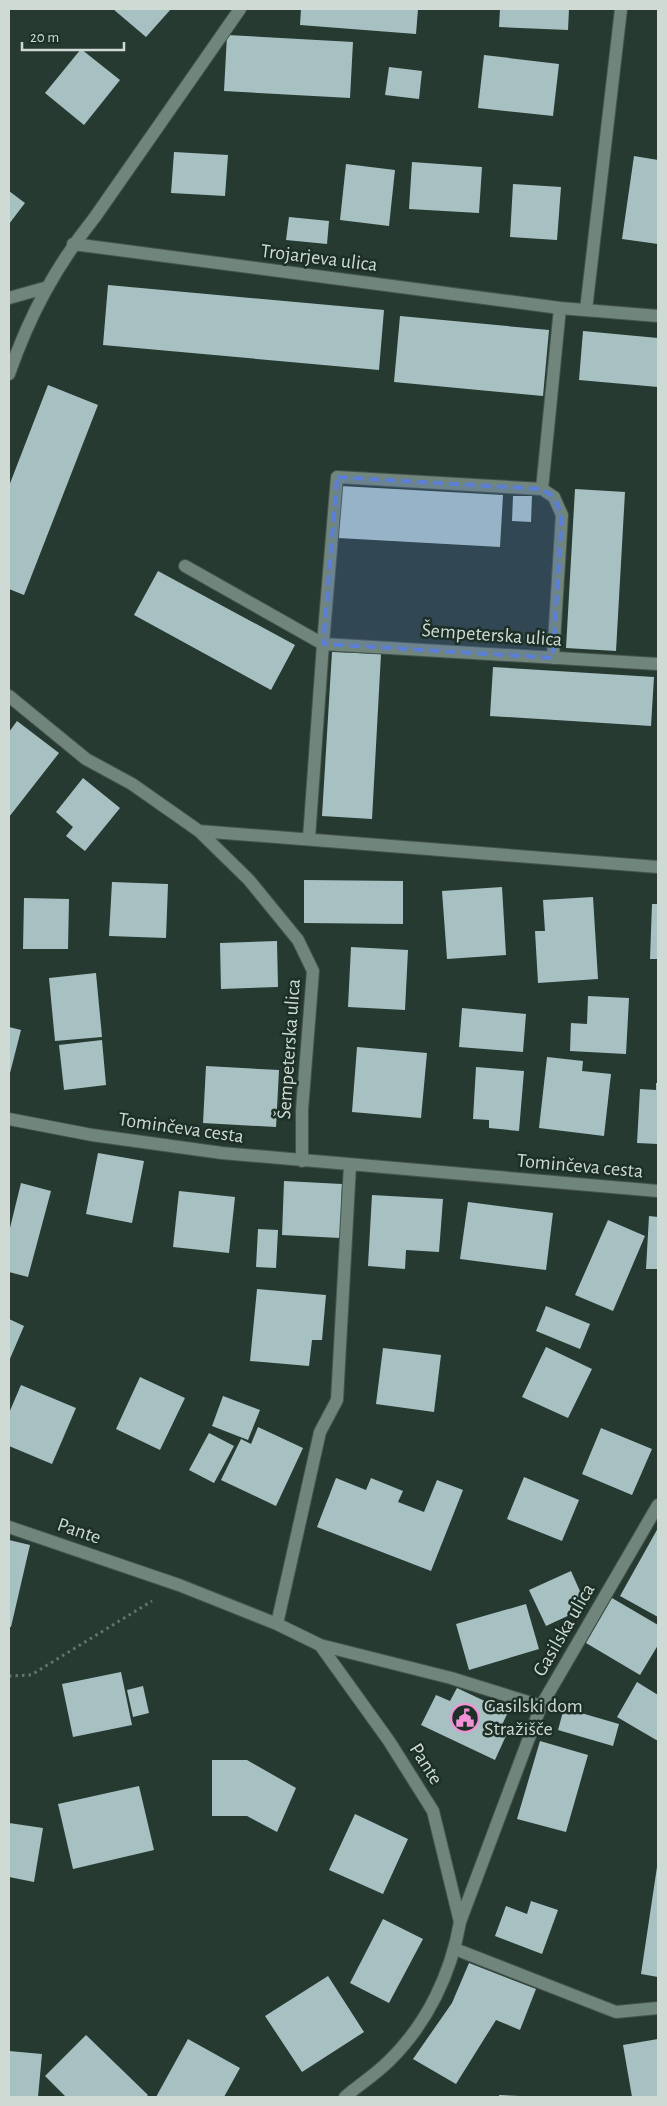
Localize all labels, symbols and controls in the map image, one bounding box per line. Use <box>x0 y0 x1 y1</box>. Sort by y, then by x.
scale bar <box>22 20 125 52</box>
text: 20 m <box>30 30 59 45</box>
street label: Trojarjeva ulica <box>259 241 379 275</box>
street label: Šempeterska ulica <box>421 619 563 650</box>
street label: Šempeterska ulica <box>273 978 304 1120</box>
street label: Tominčeva cesta <box>117 1109 245 1147</box>
street label: Tominčeva cesta <box>516 1151 644 1181</box>
street label: Pante <box>55 1514 103 1548</box>
street label: Gasilska ulica <box>529 1580 599 1680</box>
place label: Gasilski dom Stražišče <box>484 1696 583 1739</box>
public building icon: Gasilski dom Stražišče <box>450 1703 480 1733</box>
street label: Pante <box>406 1740 446 1788</box>

